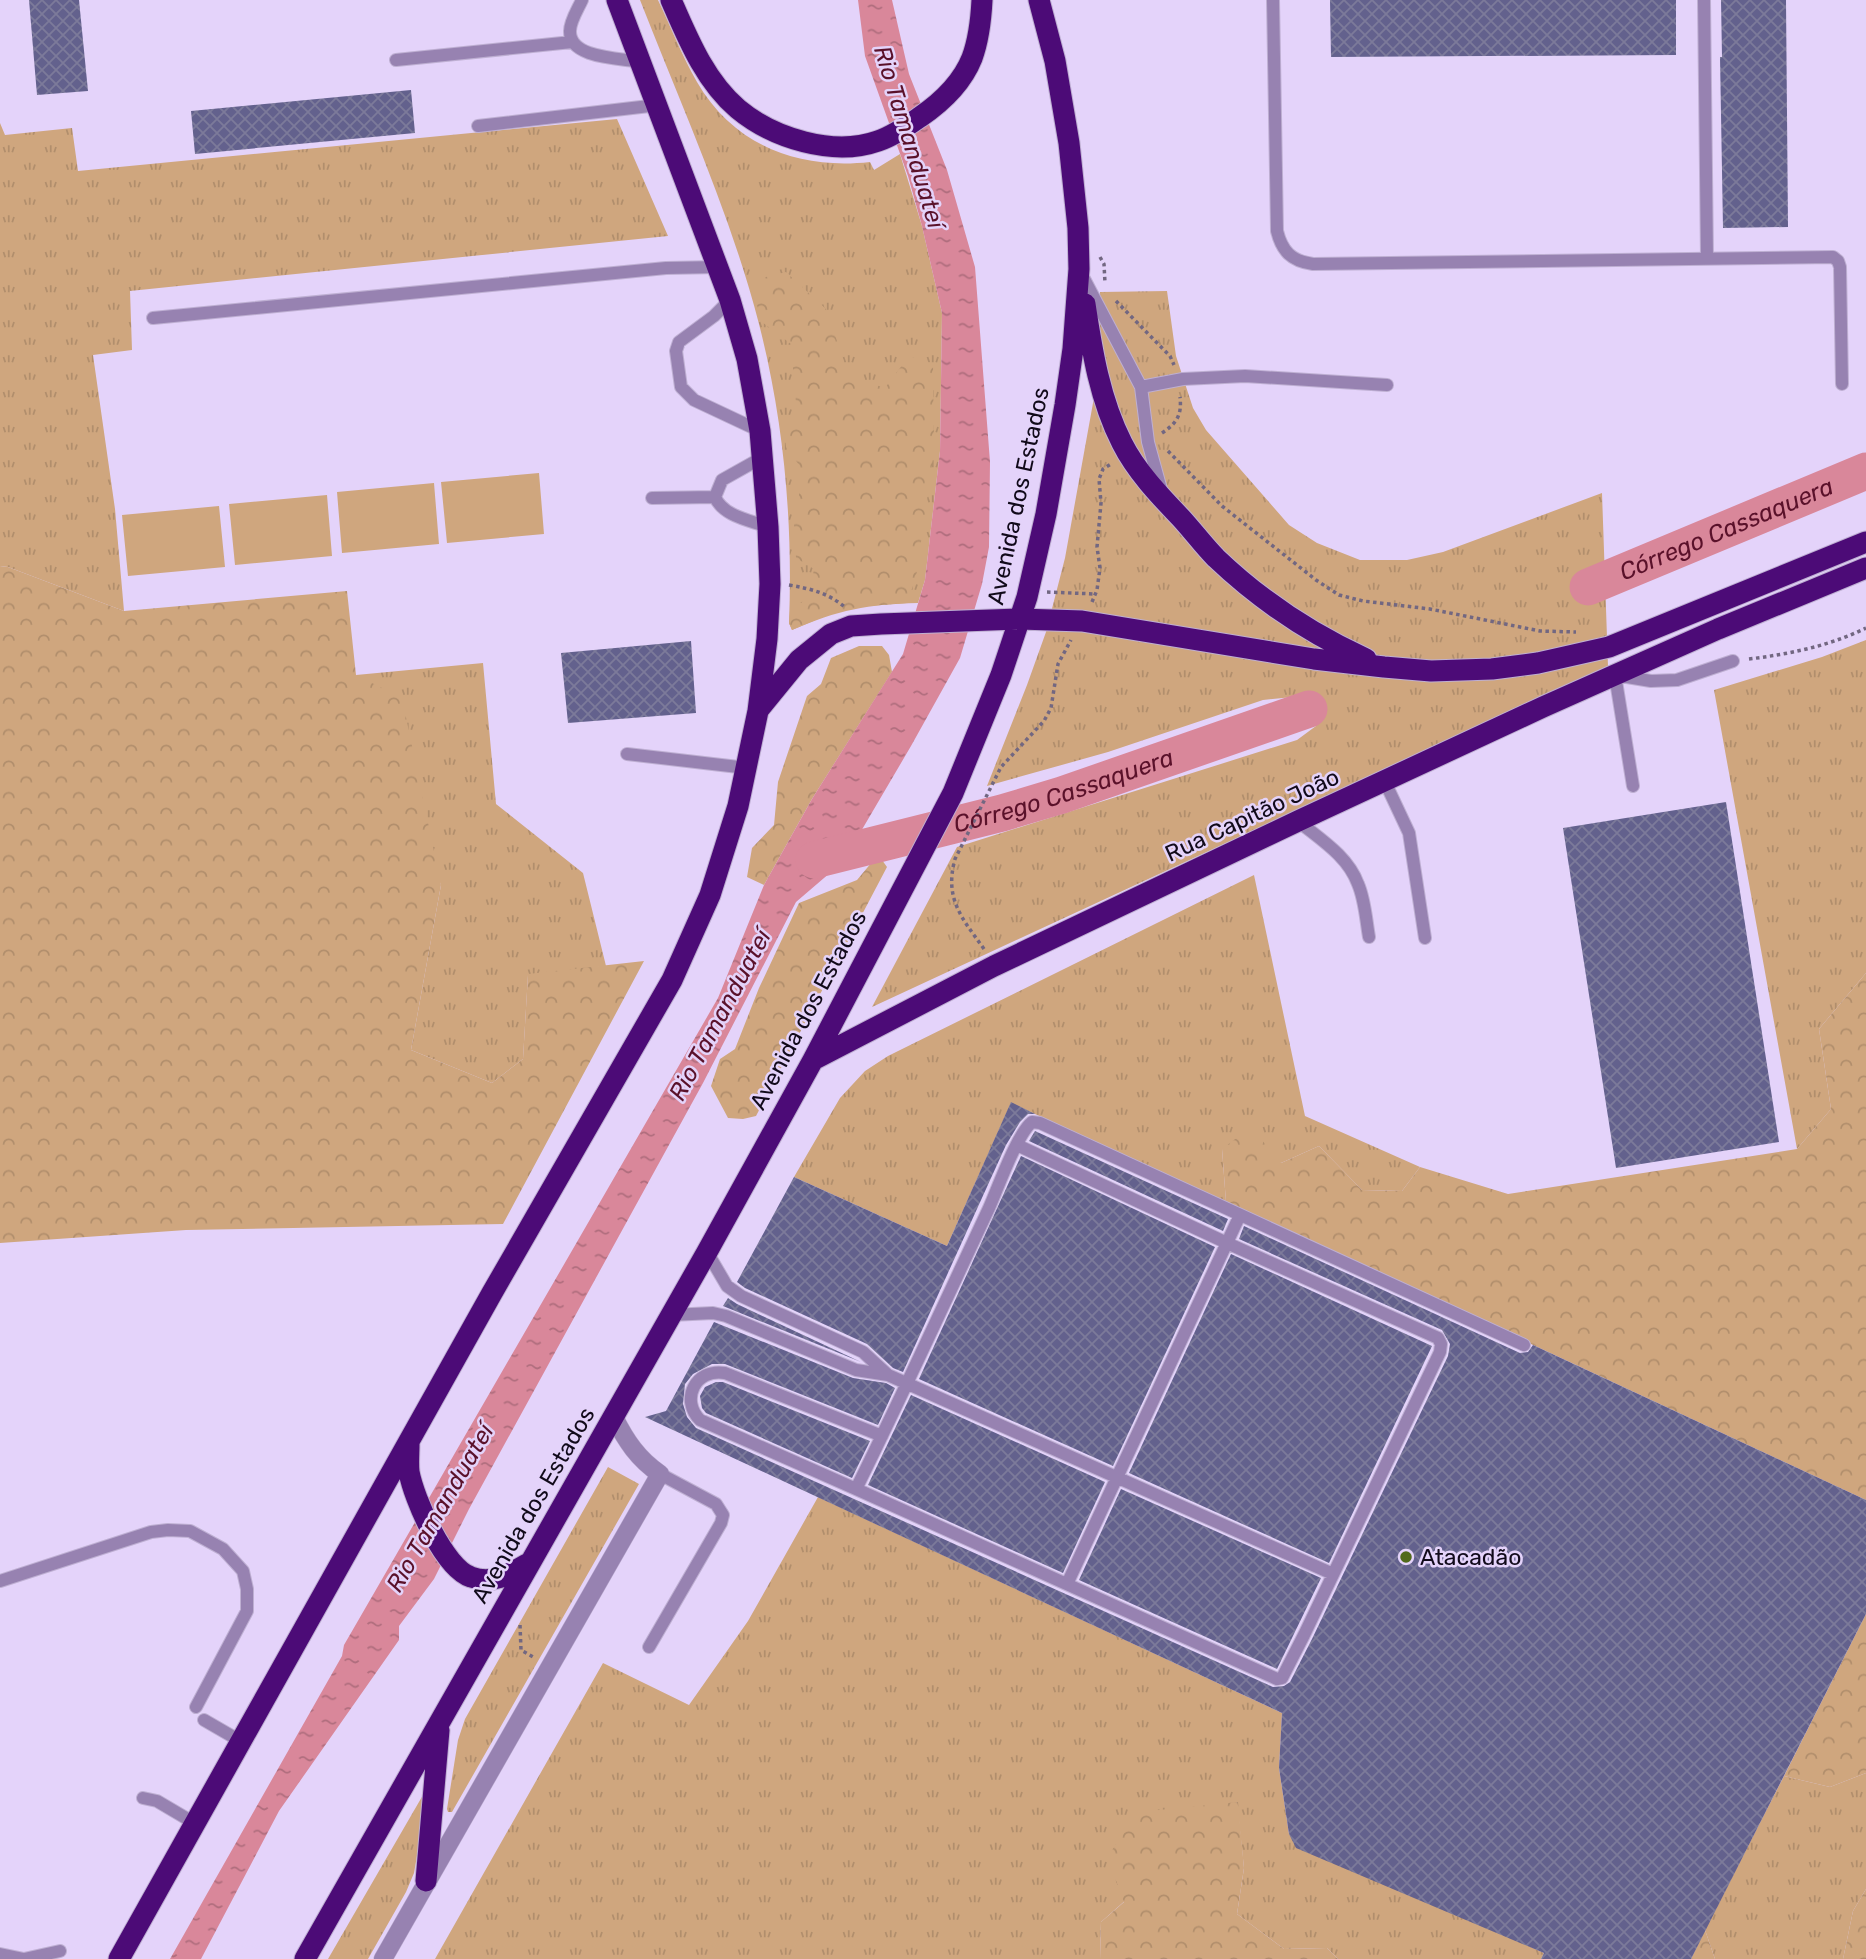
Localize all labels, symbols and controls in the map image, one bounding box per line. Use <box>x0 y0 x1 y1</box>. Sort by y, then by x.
water label: Rio Tamanduateí <box>868 42 951 235</box>
street label: Avenida dos Estados <box>981 385 1055 607</box>
water label: Córrego Cassaquera <box>1615 472 1838 586</box>
water label: Córrego Cassaquera <box>951 743 1177 839</box>
street label: Rua Capitão João <box>1161 762 1343 868</box>
street label: Avenida dos Estados <box>744 906 872 1114</box>
water label: Rio Tamanduateí <box>663 922 778 1105</box>
street label: Avenida dos Estados <box>465 1402 601 1608</box>
water label: Rio Tamanduateí <box>380 1416 501 1597</box>
place label: Atacadão <box>1420 1543 1521 1571</box>
marker: Atacadão <box>1398 1549 1414 1565</box>

